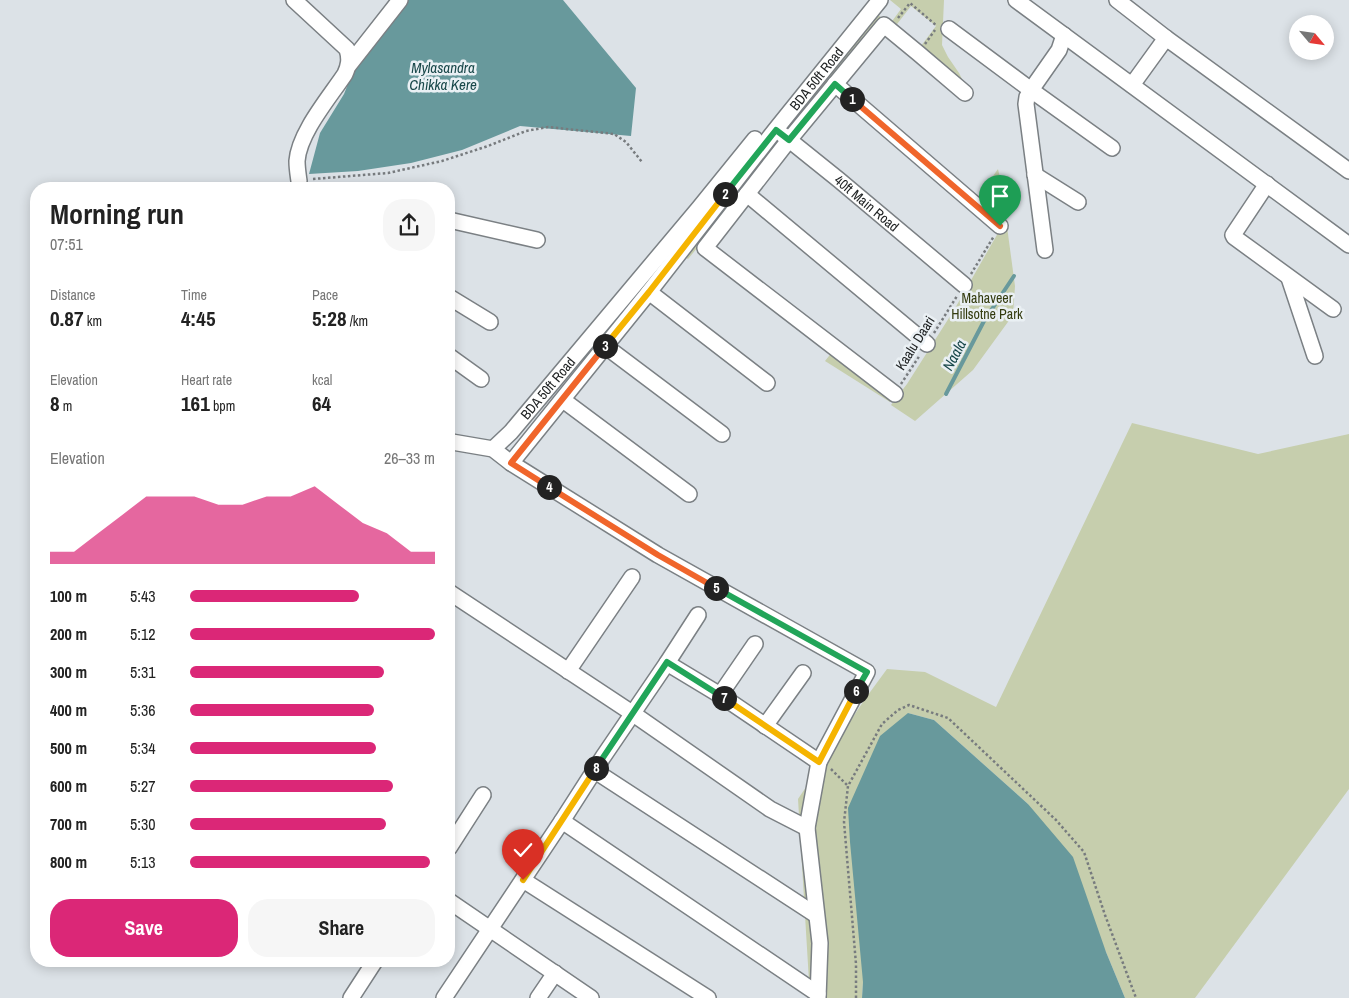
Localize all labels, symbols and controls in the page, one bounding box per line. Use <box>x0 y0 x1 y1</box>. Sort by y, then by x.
north arrow <box>1289 15 1334 60</box>
map controls <box>1289 15 1334 60</box>
street label: BDA 50ft Road <box>786 43 847 114</box>
water label: Mylasandra Chikka Kere <box>409 57 477 95</box>
pin: 1 <box>840 86 864 112</box>
text: 1 <box>849 90 856 108</box>
street label: 40ft Main Road <box>831 171 903 235</box>
pin <box>979 175 1021 226</box>
pin: 2 <box>712 182 738 206</box>
icon: arrive <box>986 182 1014 210</box>
text: 2 <box>722 185 729 203</box>
text: Morning run <box>50 195 184 233</box>
button: share <box>383 199 435 251</box>
text: 07:51 <box>50 233 83 255</box>
text: Distance <box>50 286 95 304</box>
text: Time <box>181 286 207 304</box>
text: Pace <box>312 286 338 304</box>
park label: Mahaveer Hillsotne Park <box>951 289 1023 323</box>
text: 0.87 <box>50 304 84 333</box>
text: 4:45 <box>181 304 215 333</box>
text: 5:28 <box>312 304 346 333</box>
text: km <box>84 312 102 330</box>
text: /km <box>346 312 368 330</box>
street label: Kaalu Daari <box>891 313 939 373</box>
pin: 3 <box>592 334 618 358</box>
water label: Naala <box>937 336 971 374</box>
text: 3 <box>602 337 609 355</box>
street label: BDA 50ft Road <box>516 353 579 423</box>
text: Elevation <box>50 371 98 389</box>
text: Heart rate <box>181 371 232 389</box>
text: kcal <box>312 371 332 389</box>
text: 8 <box>50 389 60 418</box>
text: 161 <box>181 389 210 418</box>
text: 64 <box>312 389 331 418</box>
text: m <box>60 397 72 415</box>
text: bpm <box>210 397 235 415</box>
text: Elevation <box>50 447 105 469</box>
text: 26–33 m <box>384 447 435 469</box>
pin: 4 <box>536 474 562 500</box>
text: 4 <box>546 478 553 496</box>
pin: 5 <box>704 576 728 600</box>
text: 5 <box>713 579 720 597</box>
text: 100 m <box>50 585 87 607</box>
text: 5:43 <box>130 585 156 607</box>
text: 200 m <box>50 623 87 645</box>
text: 5:12 <box>130 623 156 645</box>
text: 300 m <box>50 661 87 683</box>
text: 5:31 <box>130 661 156 683</box>
pin: 6 <box>844 678 868 704</box>
text: 6 <box>853 682 860 700</box>
pin: 7 <box>712 686 736 710</box>
text: 7 <box>721 689 728 707</box>
text: 400 m <box>50 699 87 721</box>
text: 5:36 <box>130 699 156 721</box>
text: 500 m <box>50 737 87 759</box>
text: 5:34 <box>130 737 156 759</box>
pin: 8 <box>584 756 608 780</box>
text: 8 <box>593 759 600 777</box>
text: 600 m <box>50 775 87 797</box>
text: 5:27 <box>130 775 156 797</box>
text: 700 m <box>50 813 87 835</box>
text: 5:30 <box>130 813 156 835</box>
pin <box>502 829 544 880</box>
icon: check <box>509 836 537 864</box>
text: 800 m <box>50 851 87 873</box>
text: 5:13 <box>130 851 156 873</box>
button: Save <box>50 899 238 957</box>
button: Share <box>248 899 435 957</box>

